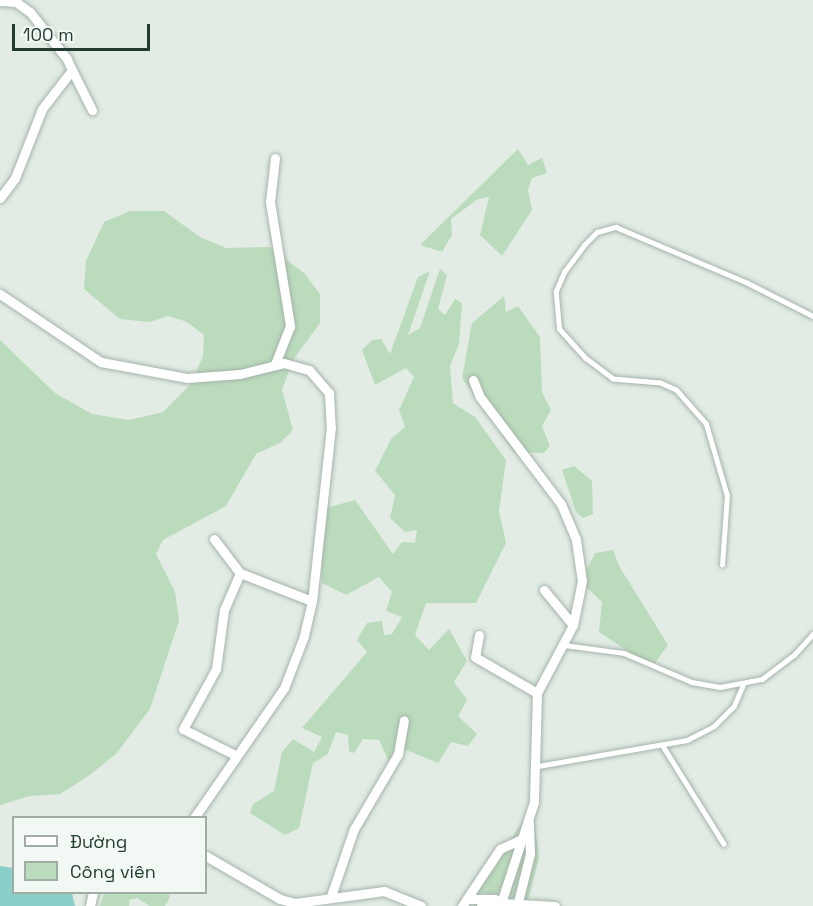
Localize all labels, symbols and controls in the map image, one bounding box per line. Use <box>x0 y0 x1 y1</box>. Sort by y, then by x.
scale bar <box>15 12 153 50</box>
text: 100 m <box>23 23 74 46</box>
legend <box>12 816 207 894</box>
text: Đường <box>70 830 127 853</box>
text: Công viên <box>70 860 156 883</box>

